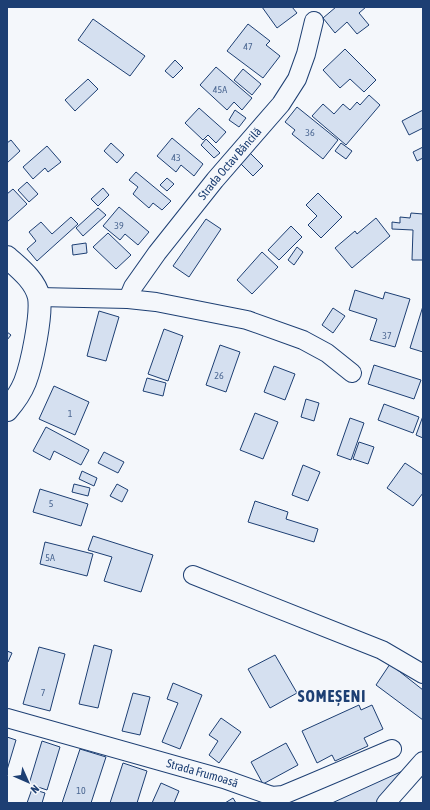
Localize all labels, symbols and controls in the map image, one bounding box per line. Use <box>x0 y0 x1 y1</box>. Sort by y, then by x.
house number: 47 <box>243 41 253 52</box>
house number: 45A <box>213 84 227 95</box>
street label: Strada Octav Băncilă <box>195 124 265 202</box>
house number: 36 <box>305 127 315 138</box>
house number: 43 <box>171 152 181 163</box>
house number: 39 <box>114 220 124 231</box>
house number: 37 <box>382 330 392 341</box>
house number: 26 <box>214 370 224 381</box>
house number: 1 <box>68 408 73 419</box>
house number: 5 <box>49 498 54 509</box>
house number: 5A <box>45 552 55 563</box>
house number: 7 <box>41 687 46 698</box>
district label: SOMEȘENI <box>298 687 366 706</box>
street label: Strada Frumoasă <box>165 756 240 790</box>
north arrow <box>8 762 48 802</box>
text: N <box>29 783 42 796</box>
house number: 10 <box>76 785 86 796</box>

